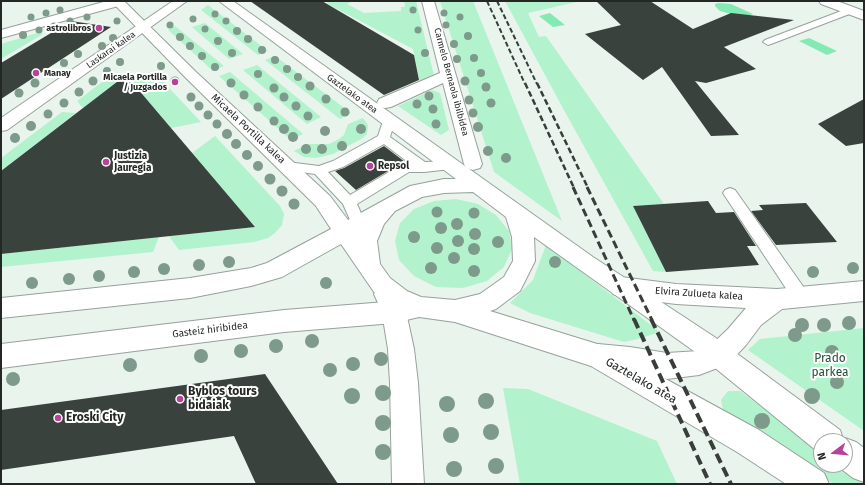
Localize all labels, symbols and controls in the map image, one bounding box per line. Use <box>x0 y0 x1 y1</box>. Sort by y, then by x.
place label: astrolibros <box>46 23 91 33</box>
marker: astrolibros <box>94 23 104 33</box>
street label: Carmelo Bernaola ibilbidea <box>431 27 471 137</box>
street label: Laskarai kalea <box>84 29 138 71</box>
marker: Manay <box>31 68 41 78</box>
place label: Manay <box>44 68 71 78</box>
place label: Micaela Portilla / Juzgados <box>103 72 167 93</box>
street label: Gaztelako atea <box>325 72 379 116</box>
marker: Micaela Portilla / Juzgados <box>170 77 180 87</box>
street label: Micaela Portilla kalea <box>209 92 287 166</box>
place label: Justizia Jauregia <box>114 150 151 174</box>
marker: Justizia Jauregia <box>101 157 111 167</box>
place label: Repsol <box>378 160 409 172</box>
marker: Repsol <box>365 161 375 171</box>
street label: Elvira Zulueta kalea <box>655 285 743 303</box>
street label: Gasteiz hiribidea <box>172 319 248 341</box>
park label: Prado parkea <box>811 352 849 380</box>
street label: Gaztelako atea <box>603 355 679 407</box>
place label: Byblos tours bidaiak <box>188 385 257 413</box>
marker: Byblos tours bidaiak <box>175 394 185 404</box>
place label: Eroski City <box>66 411 123 425</box>
marker: Eroski City <box>53 413 63 423</box>
north arrow <box>813 433 853 473</box>
text: N <box>815 451 829 461</box>

